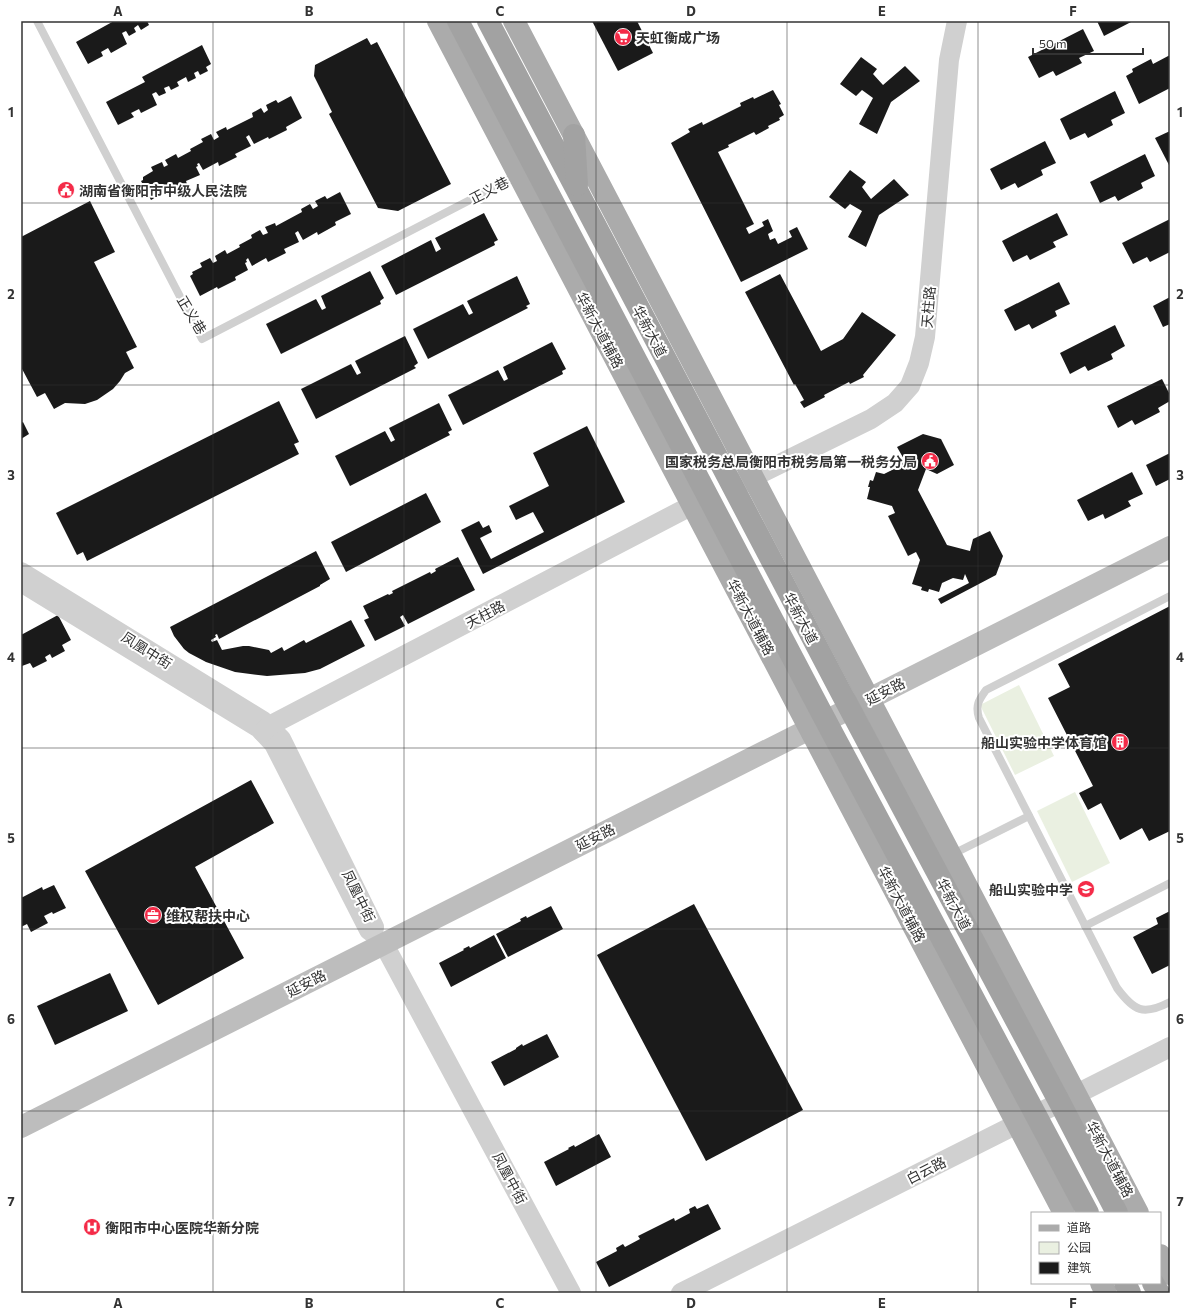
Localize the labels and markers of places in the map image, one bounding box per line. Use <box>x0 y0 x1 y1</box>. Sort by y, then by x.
supermarket icon: 天虹衡成广场 <box>613 27 633 47</box>
place label: 天虹衡成广场 <box>636 29 720 46</box>
public building icon: 湖南省衡阳市中级人民法院 <box>56 180 76 200</box>
place label: 湖南省衡阳市中级人民法院 <box>79 182 247 199</box>
public building icon: 国家税务总局衡阳市税务局第一税务分局 <box>920 451 940 471</box>
place label: 国家税务总局衡阳市税务局第一税务分局 <box>665 453 917 470</box>
building icon: 船山实验中学体育馆 <box>1110 732 1130 752</box>
place label: 船山实验中学体育馆 <box>981 734 1107 751</box>
school or university icon: 船山实验中学 <box>1076 879 1096 899</box>
place label: 船山实验中学 <box>989 881 1073 898</box>
office icon: 维权帮扶中心 <box>143 905 163 925</box>
place label: 维权帮扶中心 <box>166 907 250 924</box>
hospital icon: 衡阳市中心医院华新分院 <box>82 1217 102 1237</box>
place label: 衡阳市中心医院华新分院 <box>105 1219 259 1236</box>

